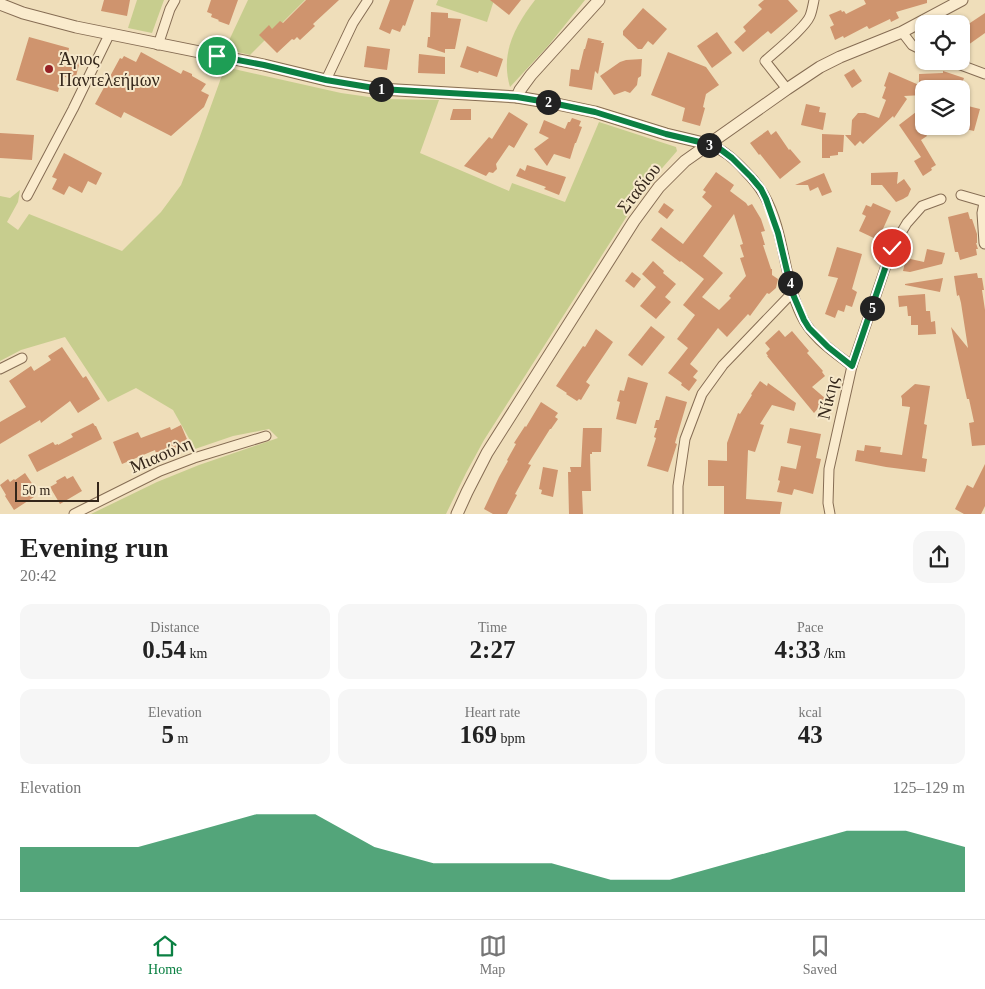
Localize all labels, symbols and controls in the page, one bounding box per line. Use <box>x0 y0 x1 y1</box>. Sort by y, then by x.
map controls <box>915 15 970 135</box>
button: locate <box>915 15 970 70</box>
pin <box>196 35 238 77</box>
icon: arrive <box>203 42 231 70</box>
place label: Άγιος Παντελεήμων <box>59 49 160 90</box>
marker: Άγιος Παντελεήμων <box>43 63 55 75</box>
pin: 1 <box>368 76 394 102</box>
button: layers <box>915 80 970 135</box>
text: 1 <box>378 82 385 97</box>
pin: 2 <box>536 90 560 114</box>
text: 2 <box>545 95 552 110</box>
pin: 3 <box>696 132 722 158</box>
text: 3 <box>706 138 713 153</box>
street label: Σταδίου <box>613 159 665 217</box>
pin <box>871 227 913 269</box>
icon: check <box>878 234 906 262</box>
pin: 4 <box>778 270 802 296</box>
text: 4 <box>787 276 794 291</box>
pin: 5 <box>860 296 884 320</box>
text: 5 <box>869 301 876 316</box>
street label: Νίκης <box>813 375 843 421</box>
street label: Μιαούλη <box>127 433 195 477</box>
scale bar <box>15 479 99 502</box>
text: 50 m <box>22 483 50 498</box>
button: share <box>913 531 965 583</box>
text: Evening run <box>20 532 169 563</box>
text: 20:42 <box>20 567 56 584</box>
text: Distance <box>150 620 199 635</box>
text: Time <box>478 620 507 635</box>
text: Pace <box>797 620 823 635</box>
text: 0.54 <box>142 636 186 663</box>
text: 2:27 <box>470 636 515 663</box>
text: 4:33 <box>775 636 820 663</box>
text: km <box>186 646 207 661</box>
text: /km <box>820 646 846 661</box>
text: Elevation <box>148 705 202 720</box>
text: Heart rate <box>465 705 520 720</box>
text: kcal <box>798 705 822 720</box>
text: 5 <box>161 721 174 748</box>
text: 169 <box>460 721 497 748</box>
text: 43 <box>798 721 823 748</box>
text: m <box>174 731 188 746</box>
text: bpm <box>497 731 525 746</box>
text: Elevation <box>20 779 81 796</box>
text: 125–129 m <box>893 779 965 796</box>
tab: Home <box>148 932 182 978</box>
tab: Map <box>479 932 507 978</box>
tab: Saved <box>803 932 837 978</box>

